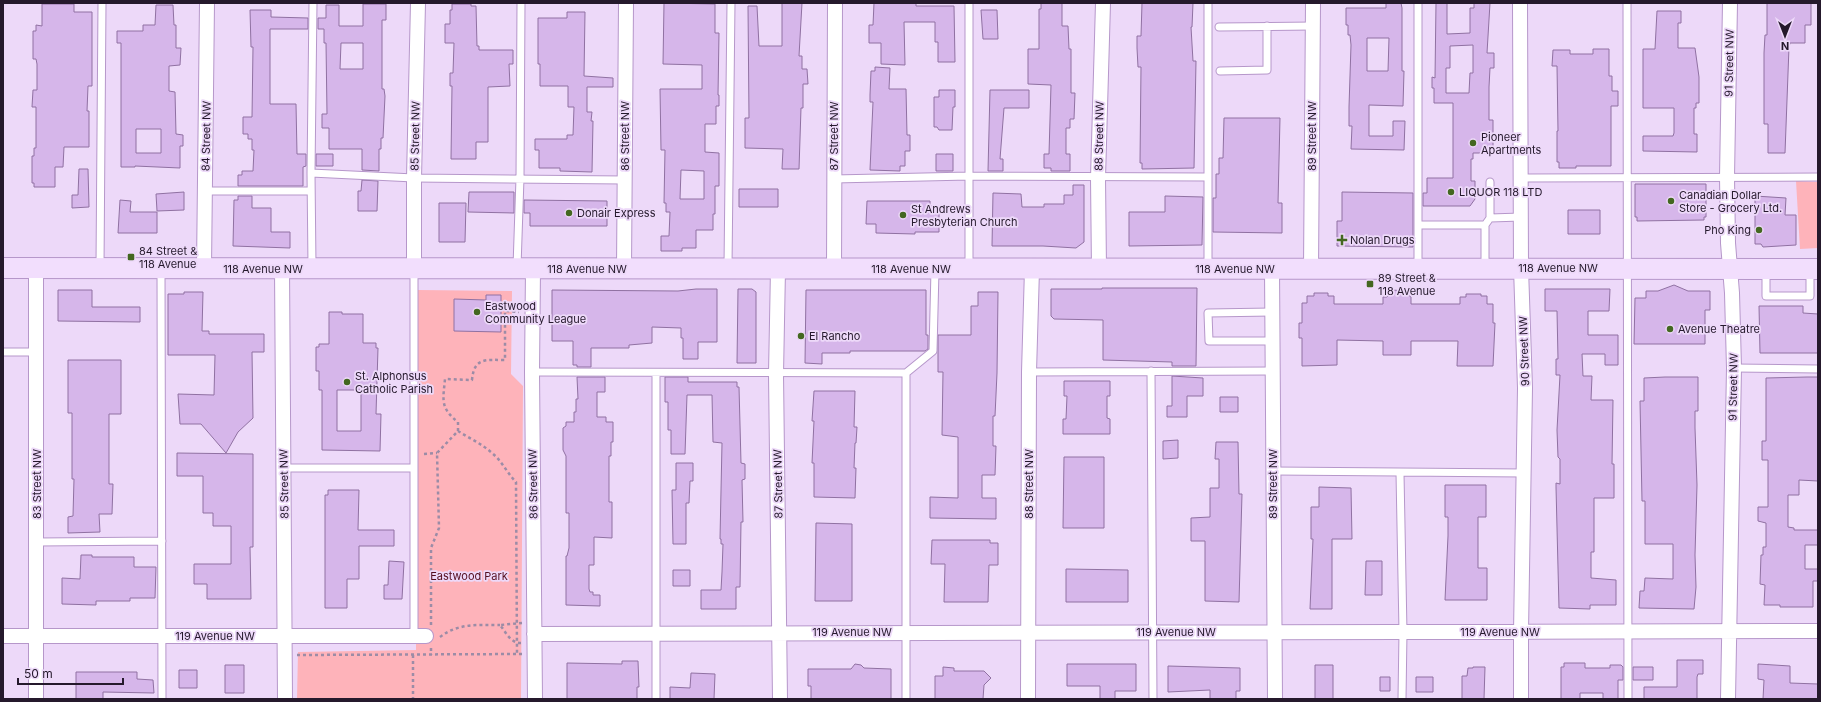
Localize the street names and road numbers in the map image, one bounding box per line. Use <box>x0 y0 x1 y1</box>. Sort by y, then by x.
street label: 91 Street NW <box>1721 29 1737 97</box>
street label: 84 Street NW <box>198 101 214 171</box>
street label: 85 Street NW <box>407 101 423 171</box>
street label: 86 Street NW <box>618 101 632 171</box>
street label: 87 Street NW <box>827 101 841 171</box>
street label: 88 Street NW <box>1091 101 1107 171</box>
street label: 89 Street NW <box>1305 101 1319 171</box>
street label: 118 Avenue NW <box>1518 261 1598 275</box>
street label: 118 Avenue NW <box>223 262 303 276</box>
street label: 118 Avenue NW <box>547 262 627 276</box>
street label: 118 Avenue NW <box>871 262 951 276</box>
street label: 118 Avenue NW <box>1195 262 1275 276</box>
street label: 90 Street NW <box>1516 316 1532 386</box>
street label: 91 Street NW <box>1725 353 1741 421</box>
street label: 83 Street NW <box>30 449 44 519</box>
street label: 85 Street NW <box>276 449 292 519</box>
street label: 86 Street NW <box>525 449 541 519</box>
street label: 87 Street NW <box>770 449 786 519</box>
street label: 88 Street NW <box>1022 449 1036 519</box>
street label: 89 Street NW <box>1266 449 1280 519</box>
street label: 119 Avenue NW <box>812 625 892 639</box>
street label: 119 Avenue NW <box>1136 625 1216 639</box>
street label: 119 Avenue NW <box>1460 625 1540 639</box>
street label: 119 Avenue NW <box>175 629 255 643</box>

